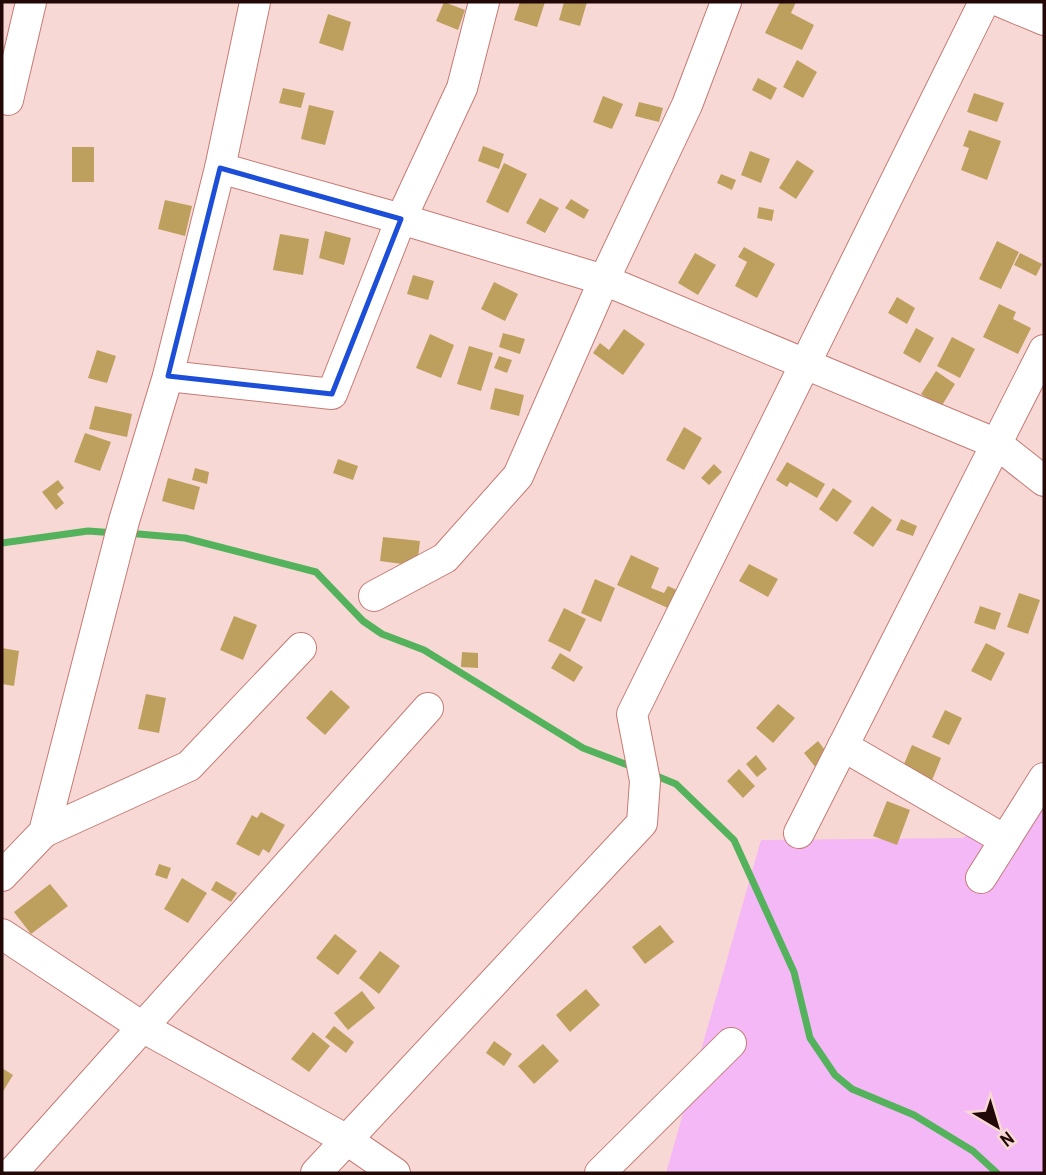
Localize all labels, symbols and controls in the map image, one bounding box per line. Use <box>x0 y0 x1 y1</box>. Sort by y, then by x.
north arrow <box>962 1091 1032 1161</box>
text: N <box>995 1126 1020 1153</box>

